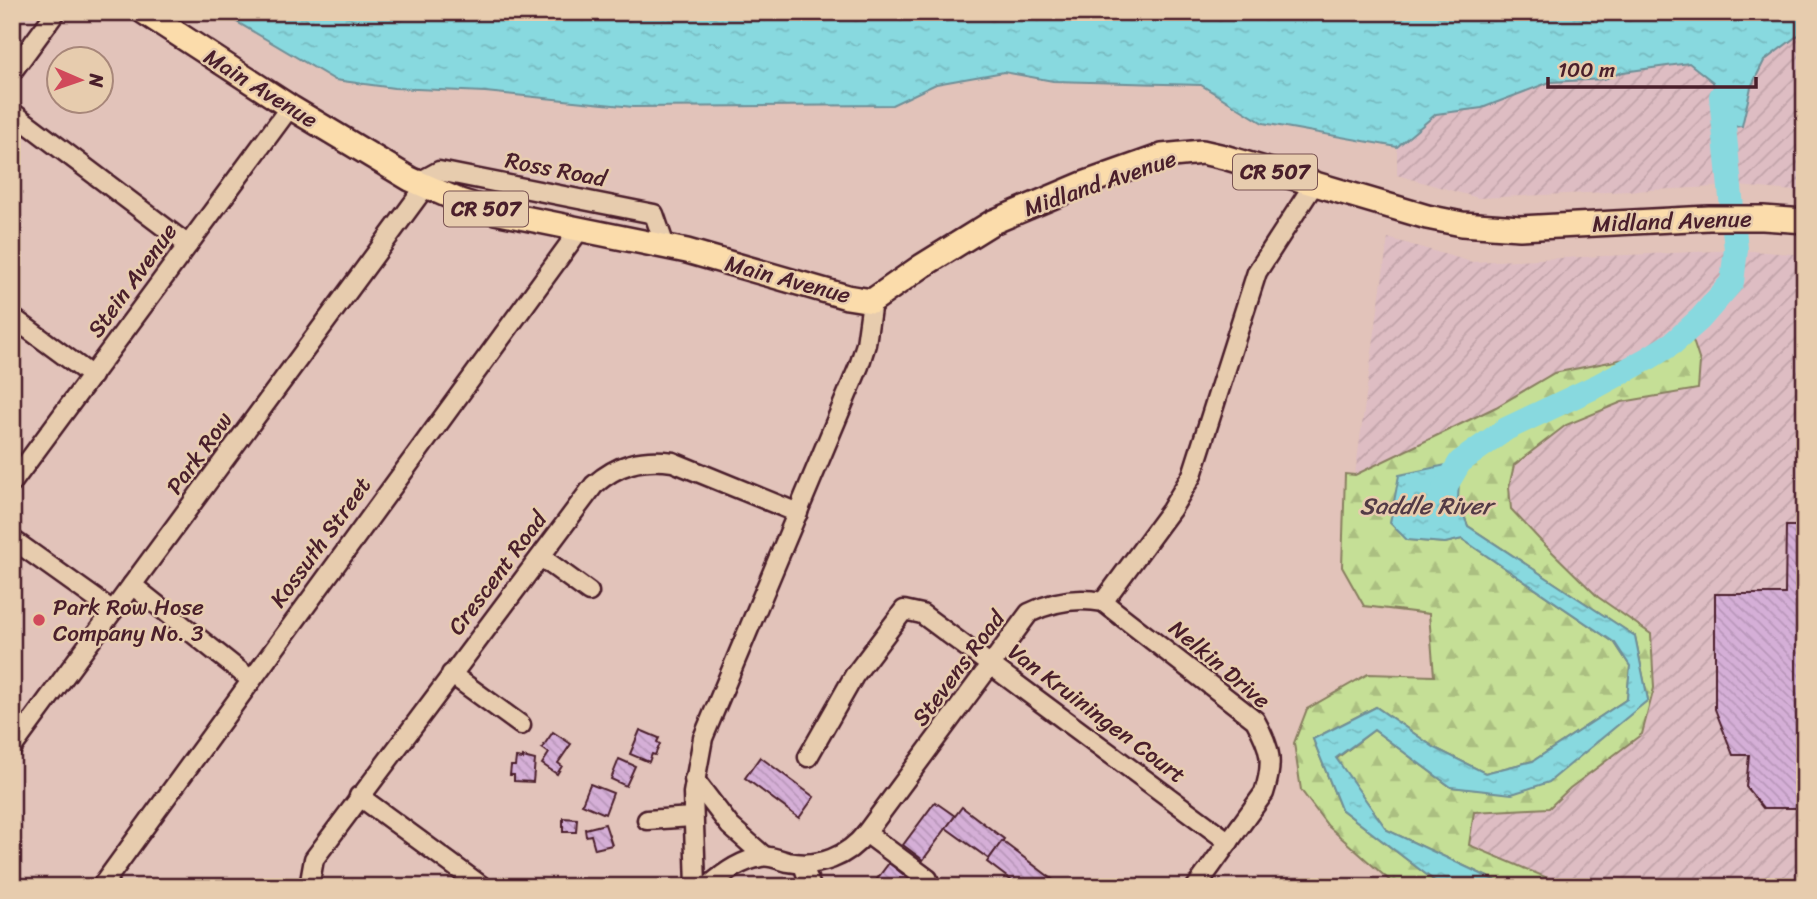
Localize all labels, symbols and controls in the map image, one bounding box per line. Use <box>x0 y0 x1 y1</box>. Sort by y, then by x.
street label: Main Avenue <box>195 37 326 140</box>
north arrow <box>46 46 116 116</box>
scale bar <box>1548 46 1756 90</box>
text: 100 m <box>1558 51 1615 89</box>
text: N <box>80 72 113 89</box>
street label: Midland Avenue <box>1018 138 1182 229</box>
street label: Ross Road <box>502 140 612 200</box>
road number: CR 507 <box>1233 154 1317 190</box>
road number: CR 507 <box>444 192 528 227</box>
street label: Midland Avenue <box>1592 198 1753 245</box>
street label: Stein Avenue <box>76 214 189 347</box>
street label: Main Avenue <box>720 243 855 316</box>
street label: Park Row <box>155 403 244 504</box>
street label: Kossuth Street <box>259 468 382 617</box>
water label: Saddle River <box>1360 485 1496 527</box>
street label: Crescent Road <box>437 501 559 644</box>
place label: Park Row Hose Company No. 3 <box>53 587 204 654</box>
street label: Stevens Road <box>901 600 1017 735</box>
street label: Nelkin Drive <box>1159 609 1280 720</box>
marker: Park Row Hose Company No. 3 <box>31 612 47 628</box>
street label: Van Kruiningen Court <box>999 632 1195 794</box>

